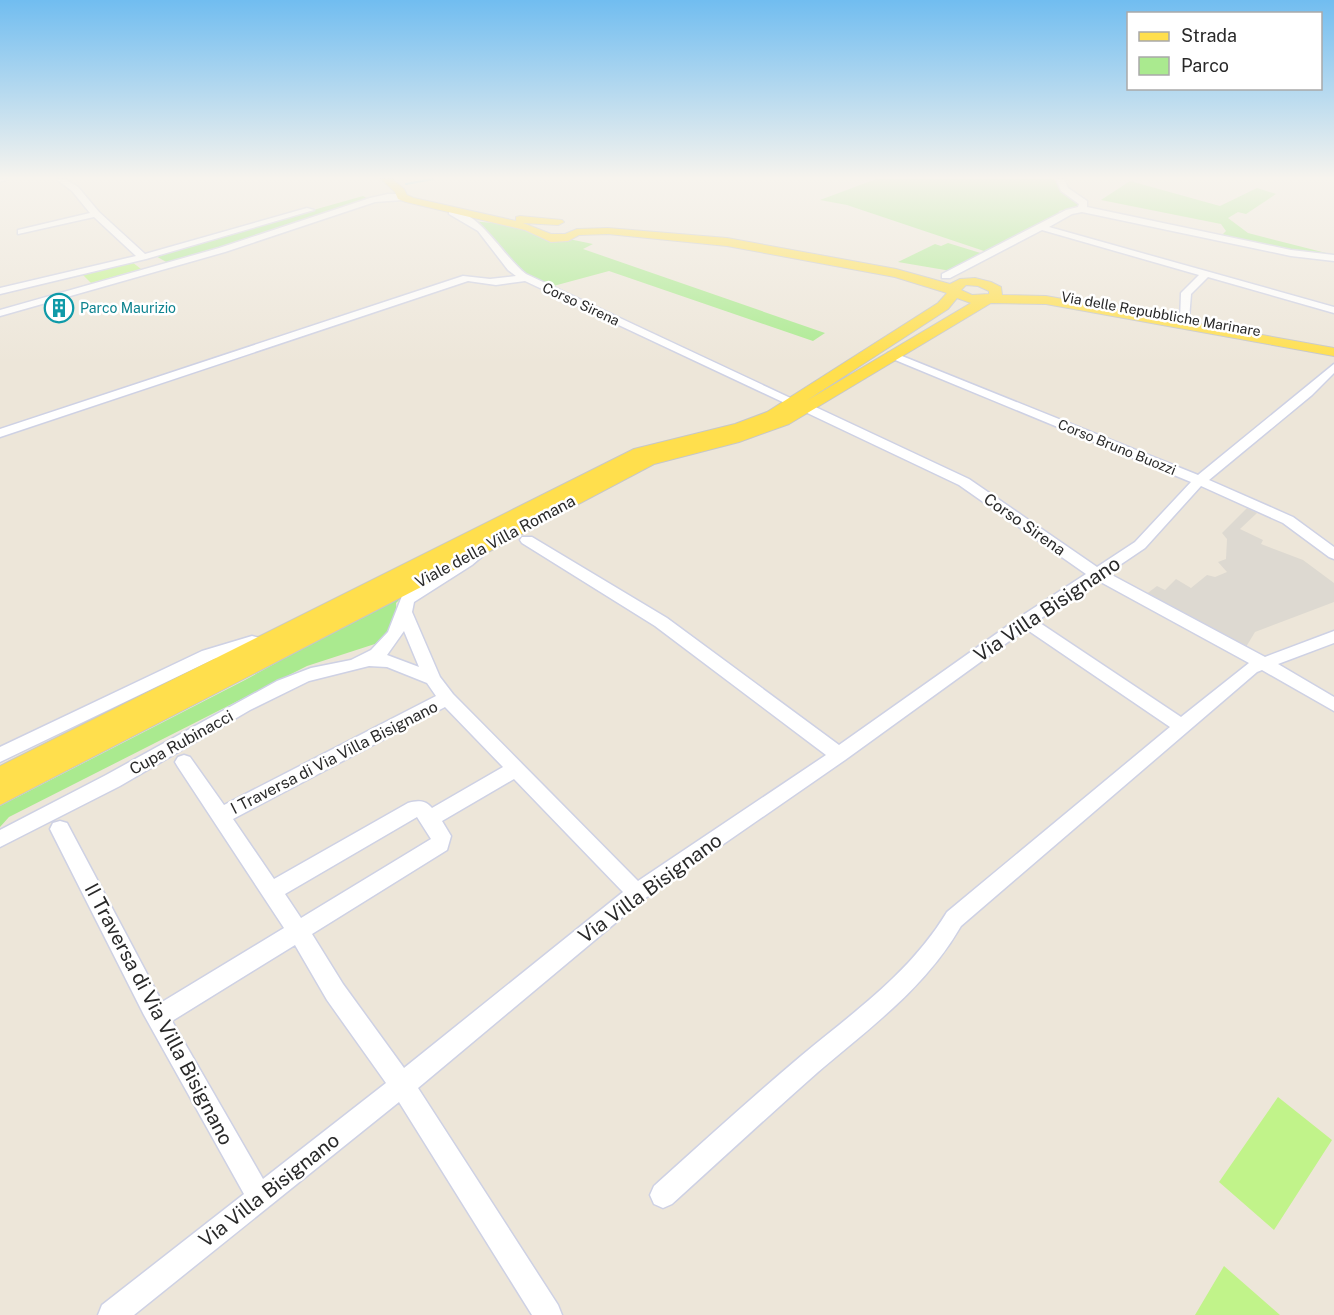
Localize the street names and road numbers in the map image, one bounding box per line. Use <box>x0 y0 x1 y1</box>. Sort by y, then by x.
street label: Corso Sirena <box>540 279 622 329</box>
street label: Via delle Repubbliche Marinare <box>1060 289 1262 339</box>
street label: Corso Bruno Buozzi <box>1056 416 1178 478</box>
street label: Corso Sirena <box>980 489 1069 559</box>
street label: Viale della Villa Romana <box>412 491 578 592</box>
street label: Via Villa Bisignano <box>969 551 1125 667</box>
street label: I Traversa di Via Villa Bisignano <box>227 697 441 818</box>
street label: Cupa Rubinacci <box>126 706 236 779</box>
street label: Via Villa Bisignano <box>574 828 726 948</box>
street label: II Traversa di Via Villa Bisignano <box>80 879 238 1149</box>
street label: Via Villa Bisignano <box>194 1128 344 1252</box>

